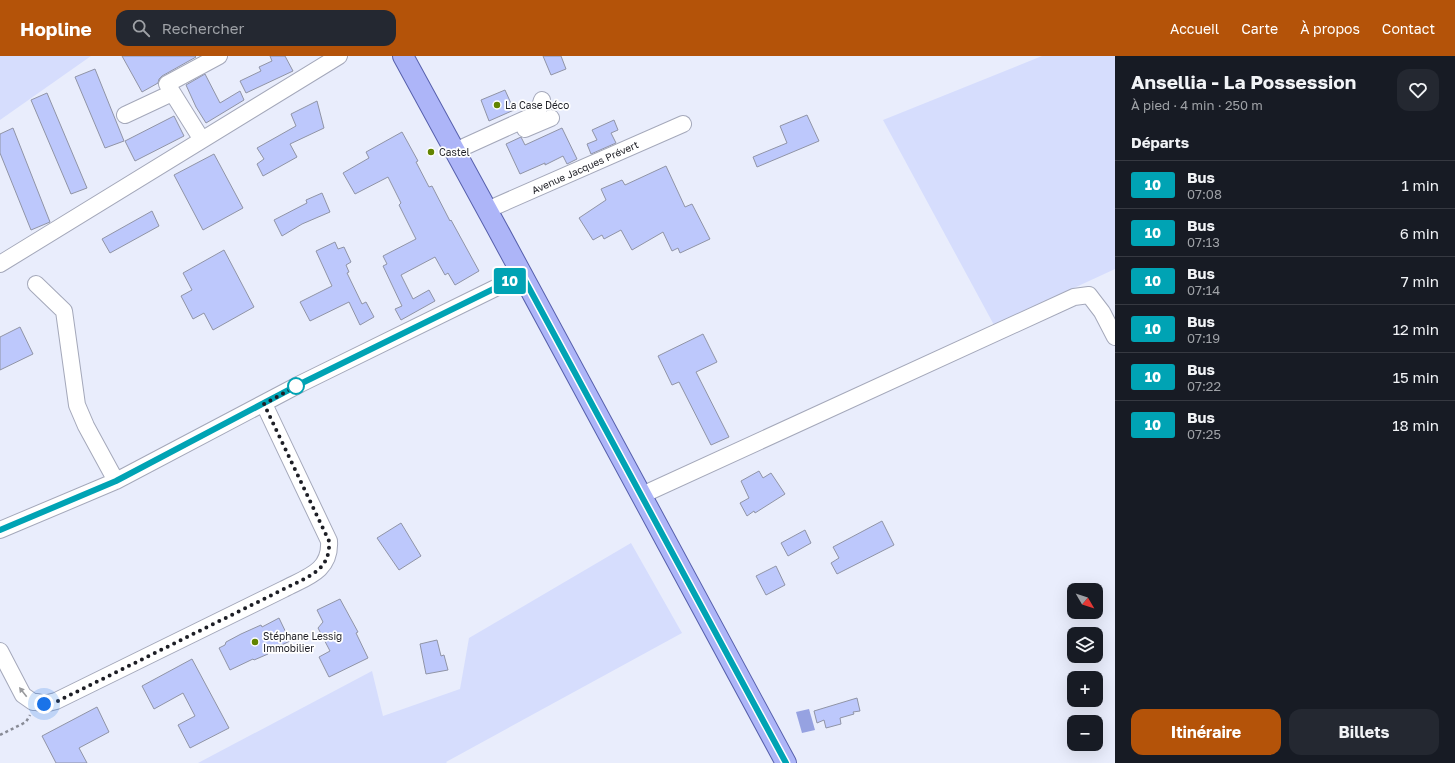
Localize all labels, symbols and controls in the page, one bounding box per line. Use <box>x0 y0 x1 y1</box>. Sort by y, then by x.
search box <box>116 10 396 46</box>
text: Hopline <box>20 17 92 40</box>
icon: search <box>130 17 152 39</box>
text: Rechercher <box>162 19 244 37</box>
text: Accueil <box>1170 20 1219 37</box>
text: Carte <box>1241 20 1278 37</box>
text: À propos <box>1300 20 1360 37</box>
text: Contact <box>1382 20 1435 37</box>
button: heart <box>1397 69 1439 111</box>
text: Ansellia - La Possession <box>1131 70 1356 93</box>
text: À pied · 4 min · 250 m <box>1131 97 1263 113</box>
place label: La Case Déco <box>505 99 569 111</box>
marker: La Case Déco <box>492 100 502 110</box>
text: Départs <box>1131 133 1189 151</box>
street label: Avenue Jacques Prévert <box>530 138 640 196</box>
place label: Castel <box>439 146 470 158</box>
marker: Castel <box>426 147 436 157</box>
text: Bus <box>1187 168 1215 186</box>
text: 10 <box>1145 176 1161 193</box>
text: 1 min <box>1401 176 1439 194</box>
text: 07:08 <box>1187 186 1222 202</box>
text: Bus <box>1187 216 1215 234</box>
text: 10 <box>1145 224 1161 241</box>
text: 6 min <box>1400 224 1439 242</box>
text: 07:13 <box>1187 234 1220 250</box>
text: Bus <box>1187 264 1215 282</box>
line badge: 10 <box>492 268 528 294</box>
text: 10 <box>502 272 518 289</box>
text: 10 <box>1145 272 1161 289</box>
text: 7 min <box>1401 272 1439 290</box>
text: 07:14 <box>1187 282 1220 298</box>
text: Bus <box>1187 312 1215 330</box>
text: 10 <box>1145 320 1161 337</box>
text: 12 min <box>1393 320 1439 338</box>
text: 07:19 <box>1187 330 1220 346</box>
text: Bus <box>1187 360 1215 378</box>
text: 10 <box>1145 368 1161 385</box>
text: 15 min <box>1393 368 1439 386</box>
unlabelled marker <box>287 377 305 395</box>
text: 07:22 <box>1187 378 1221 394</box>
text: Bus <box>1187 408 1215 426</box>
text: 10 <box>1145 416 1161 433</box>
text: 18 min <box>1392 416 1439 434</box>
text: 07:25 <box>1187 426 1221 442</box>
north arrow <box>1067 583 1103 619</box>
map controls <box>1067 583 1103 751</box>
button: layers <box>1067 627 1103 663</box>
place label: Stéphane Lessig Immobilier <box>263 630 342 654</box>
marker: Stéphane Lessig Immobilier <box>250 637 260 647</box>
button: + <box>1067 671 1103 707</box>
one-way arrow <box>19 687 27 698</box>
your location <box>34 694 54 714</box>
button: Itinéraire <box>1131 709 1281 755</box>
button: Billets <box>1289 709 1439 755</box>
button: − <box>1067 715 1103 751</box>

